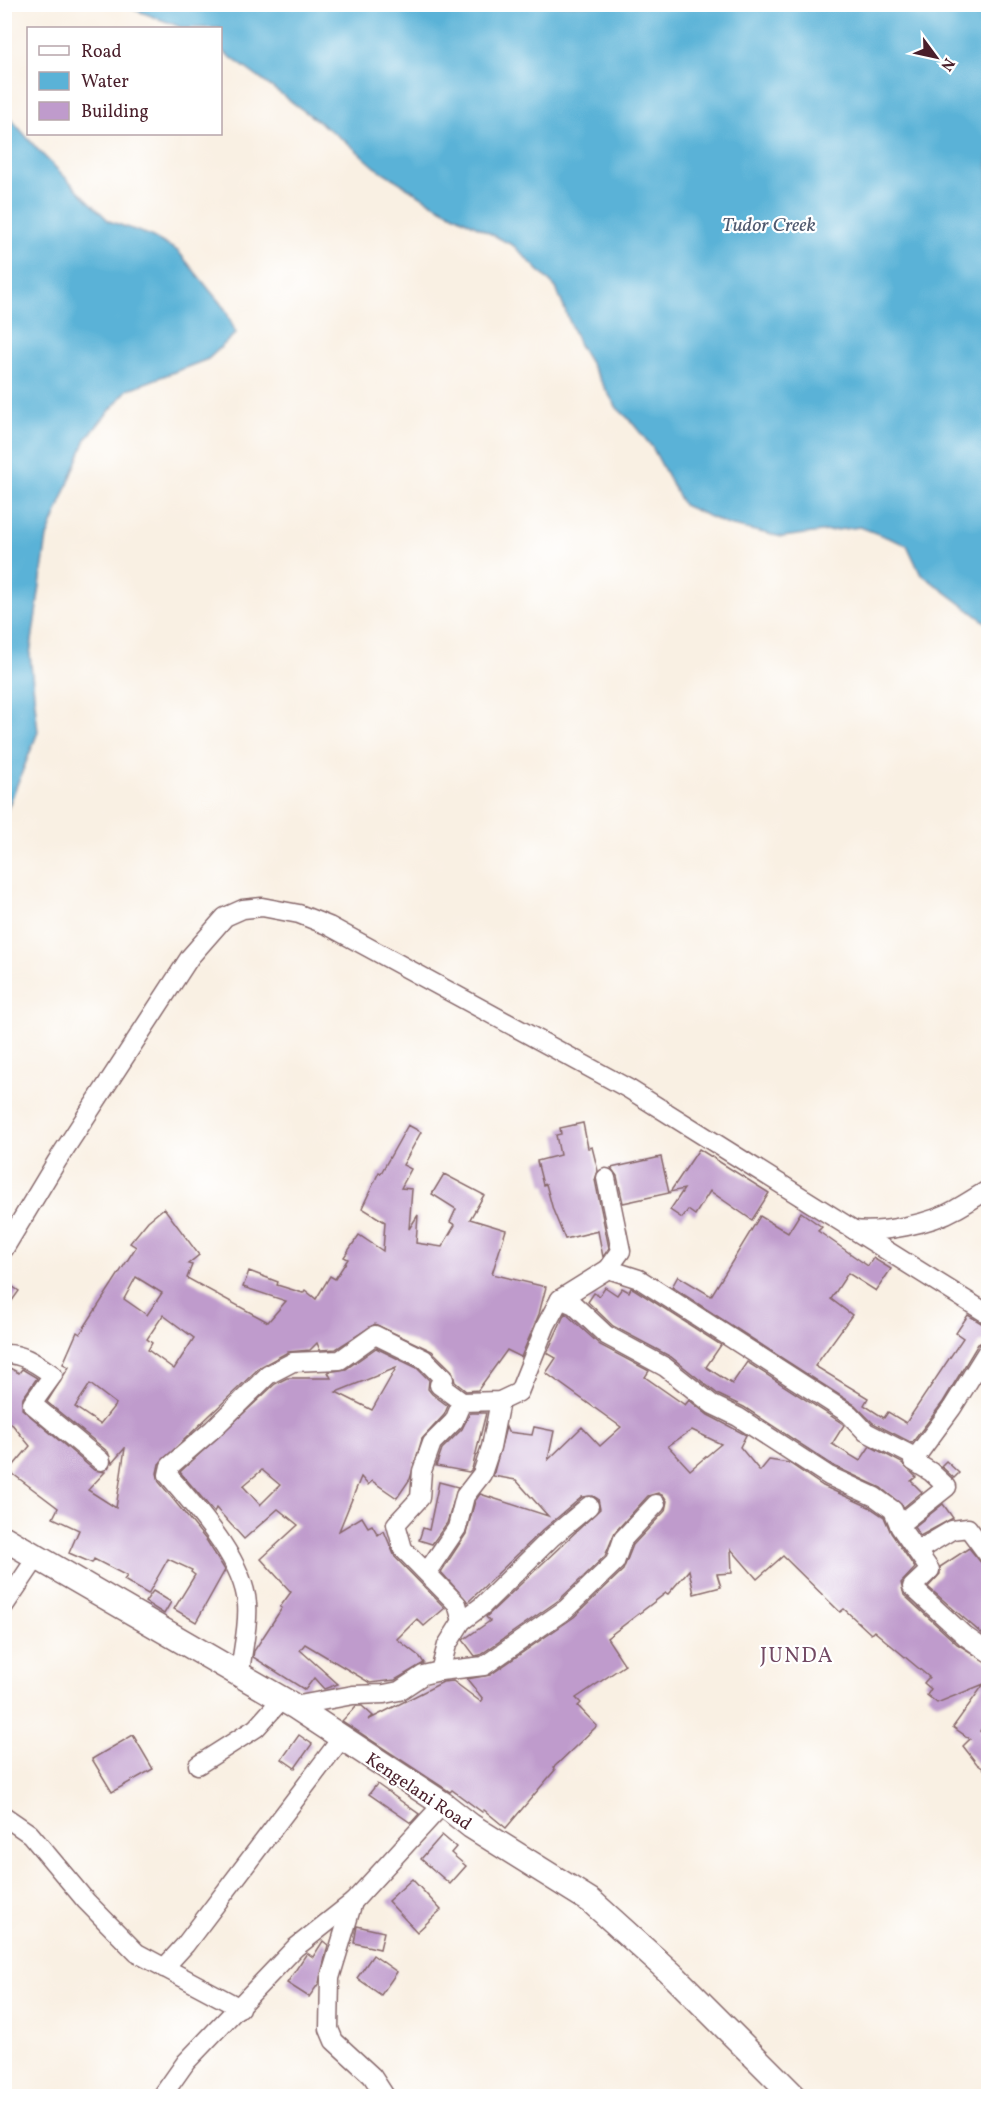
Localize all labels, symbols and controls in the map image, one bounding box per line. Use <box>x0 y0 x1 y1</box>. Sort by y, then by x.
legend <box>27 27 222 135</box>
north arrow <box>906 27 966 87</box>
text: Road <box>81 40 122 65</box>
text: N <box>934 53 959 75</box>
text: Water <box>81 70 129 95</box>
text: Building <box>81 100 149 125</box>
water label: Tudor Creek <box>722 212 816 240</box>
district label: JUNDA <box>760 1642 834 1671</box>
street label: Kengelani Road <box>360 1747 476 1837</box>

